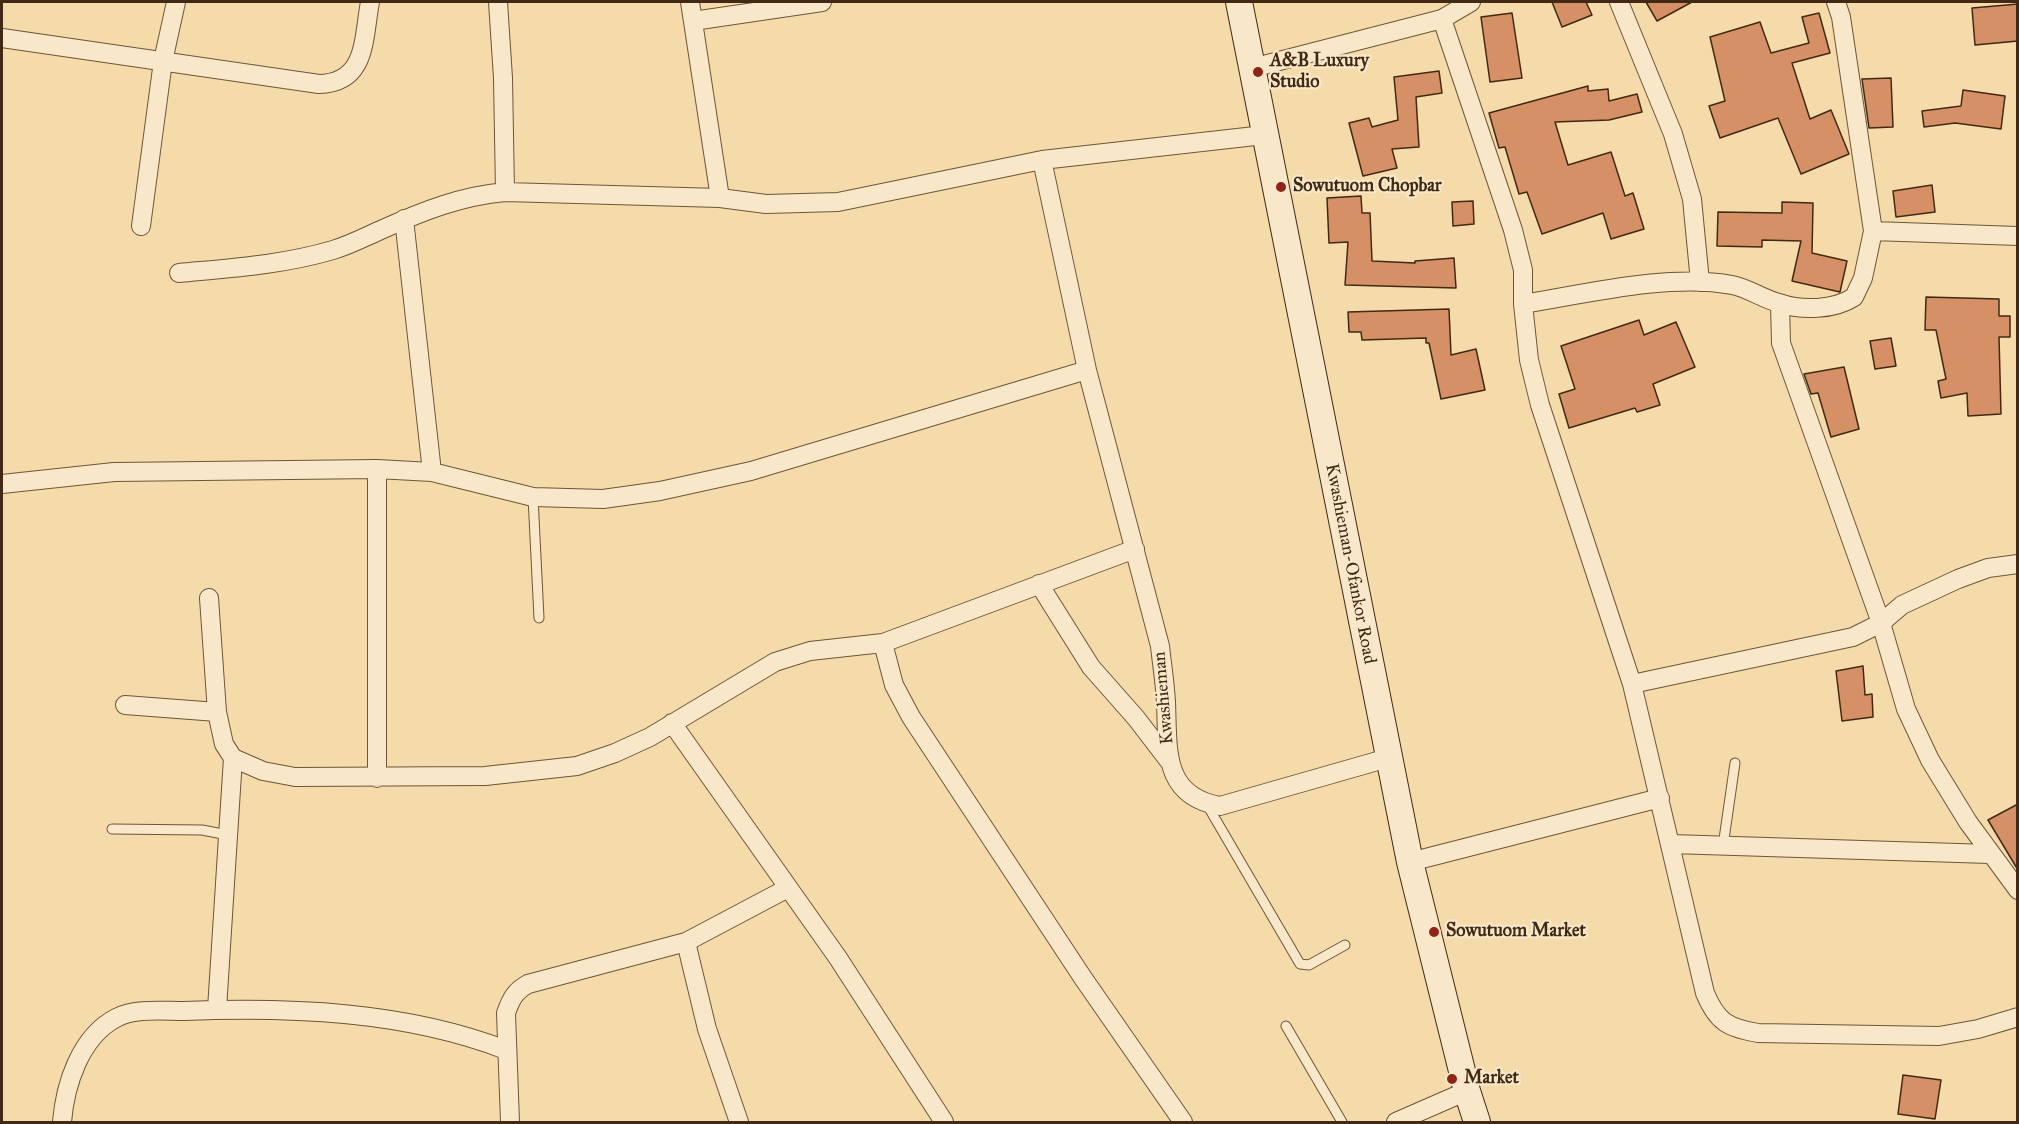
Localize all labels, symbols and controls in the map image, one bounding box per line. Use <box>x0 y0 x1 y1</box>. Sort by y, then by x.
place label: A&B Luxury Studio <box>1270 51 1369 94</box>
marker: A&B Luxury Studio <box>1251 65 1265 79</box>
place label: Sowutuom Chopbar <box>1293 176 1441 198</box>
marker: Sowutuom Chopbar <box>1274 180 1288 194</box>
street label: Kwashieman-Ofankor Road <box>1320 462 1380 666</box>
street label: Kwashieman <box>1149 651 1179 745</box>
place label: Sowutuom Market <box>1446 921 1586 943</box>
marker: Sowutuom Market <box>1427 925 1441 939</box>
place label: Market <box>1464 1068 1519 1090</box>
marker: Market <box>1445 1072 1459 1086</box>

